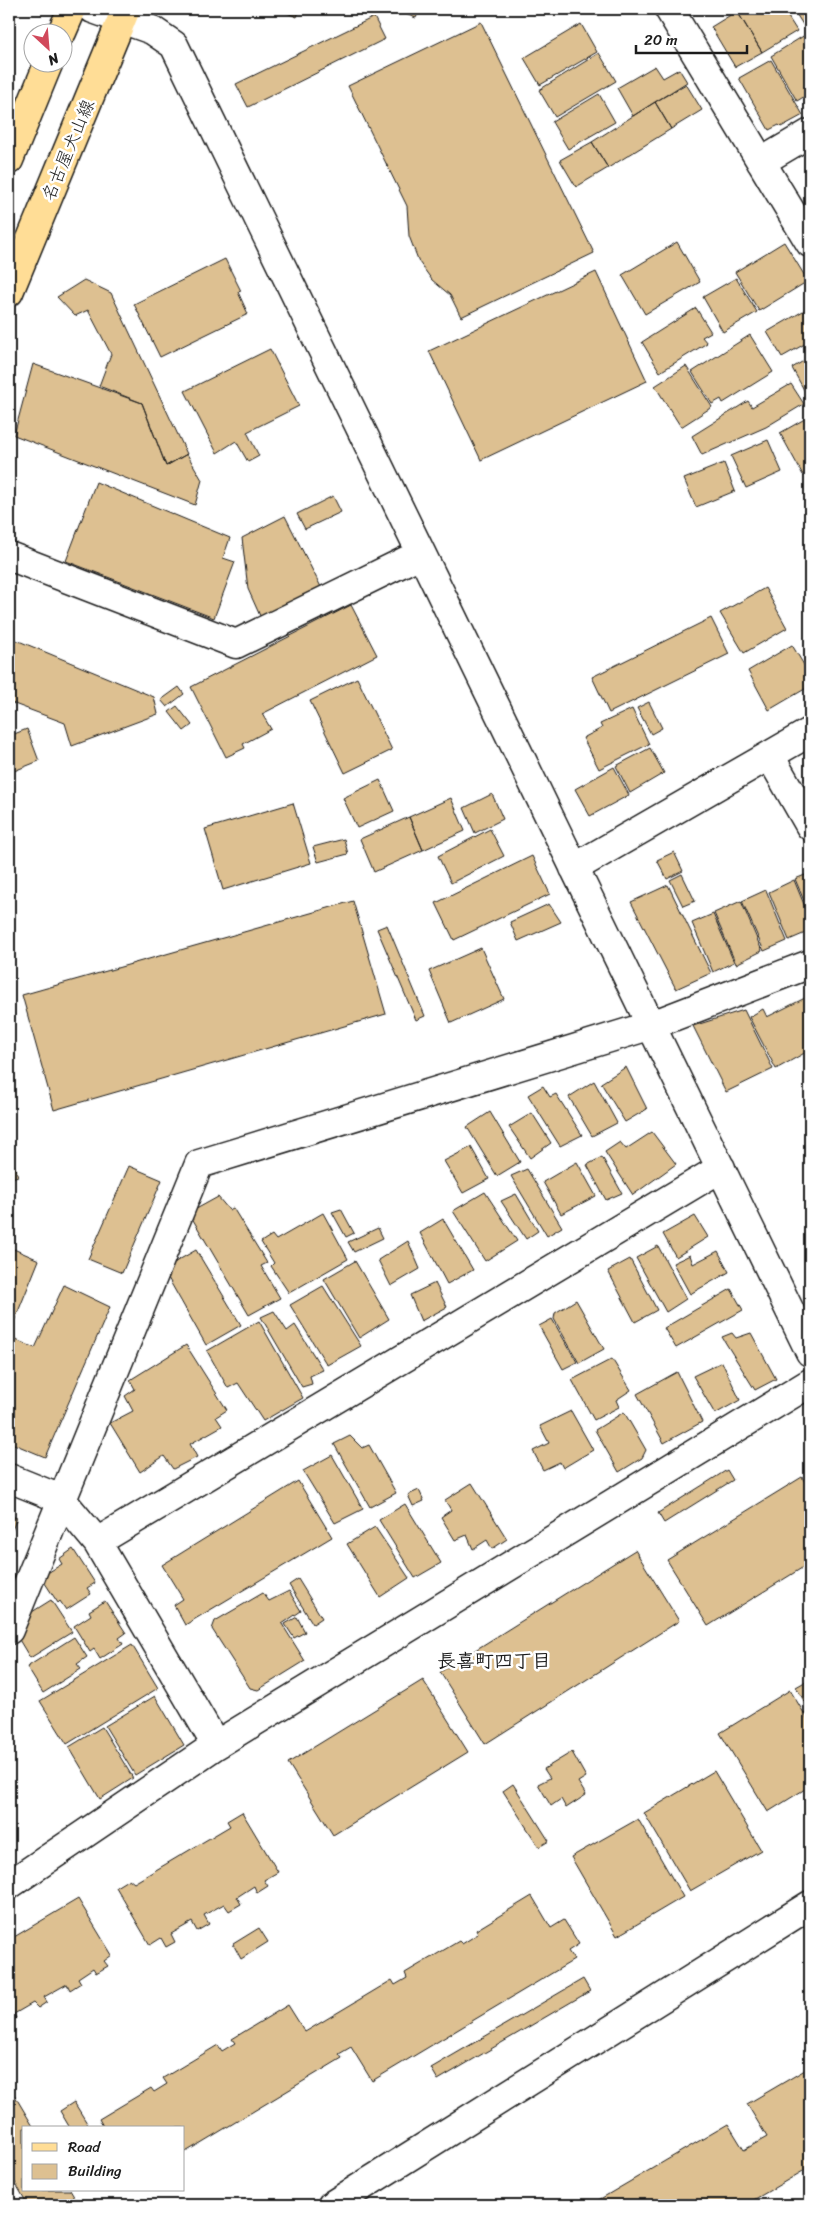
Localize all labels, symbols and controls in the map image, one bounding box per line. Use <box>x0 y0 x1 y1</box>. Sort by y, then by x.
north arrow <box>22 22 72 72</box>
scale bar <box>636 22 748 54</box>
text: 20 m <box>644 27 678 53</box>
text: N <box>43 45 64 73</box>
street label: 名古屋犬山線 <box>32 94 104 206</box>
district label: 長喜町四丁目 <box>437 1644 551 1677</box>
legend <box>22 2126 185 2192</box>
text: Road <box>68 2134 101 2160</box>
text: Building <box>68 2158 122 2184</box>

